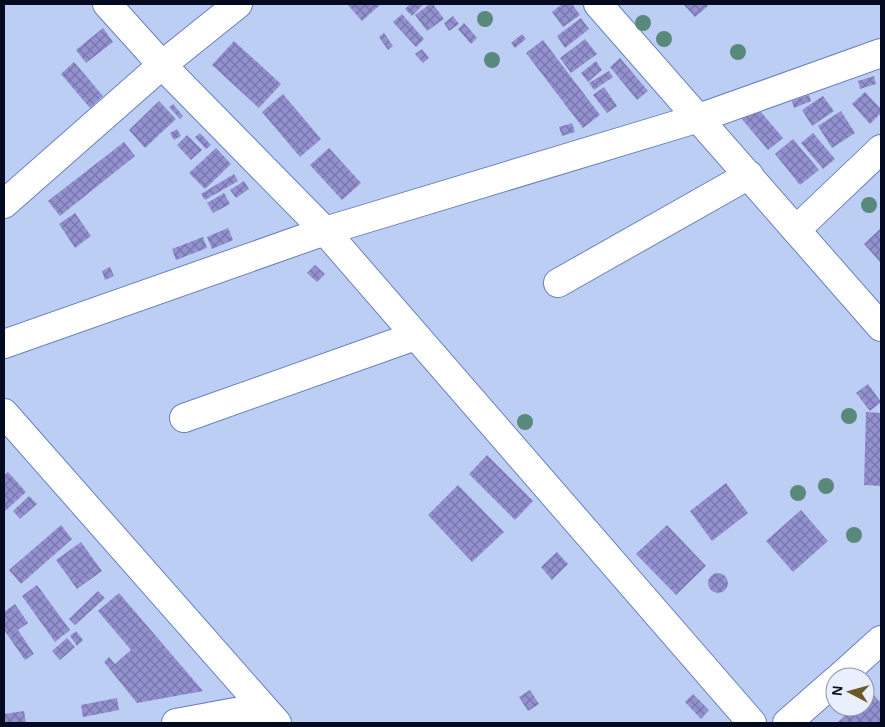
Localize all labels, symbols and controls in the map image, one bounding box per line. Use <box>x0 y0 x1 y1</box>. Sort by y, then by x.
north arrow <box>825 667 875 717</box>
text: N <box>829 685 846 697</box>

